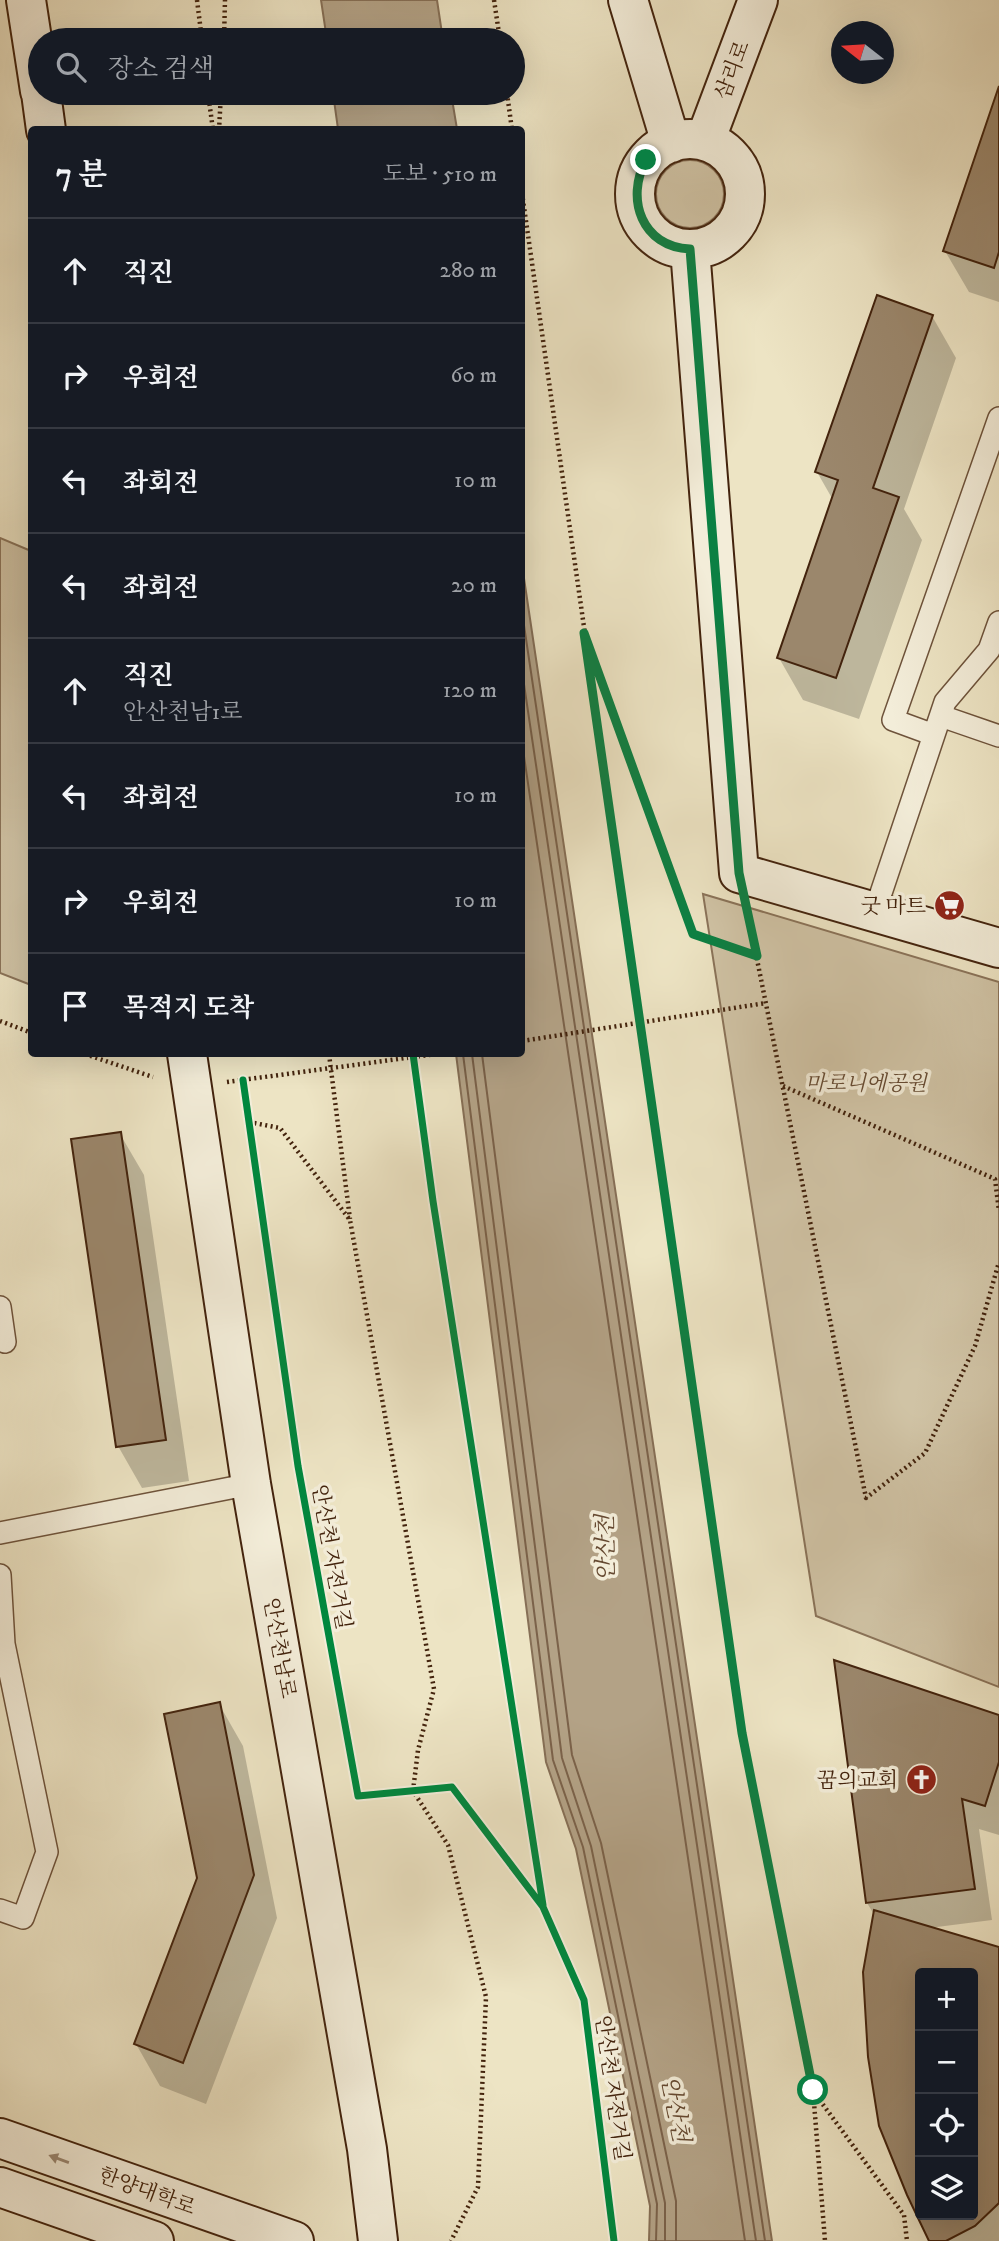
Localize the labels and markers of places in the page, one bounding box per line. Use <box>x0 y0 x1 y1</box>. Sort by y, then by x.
supermarket icon: 굿 마트 <box>932 889 966 923</box>
place label: 굿 마트 <box>861 894 926 920</box>
church icon: 꿈의교회 <box>904 1763 938 1797</box>
place label: 꿈의교회 <box>817 1768 898 1794</box>

